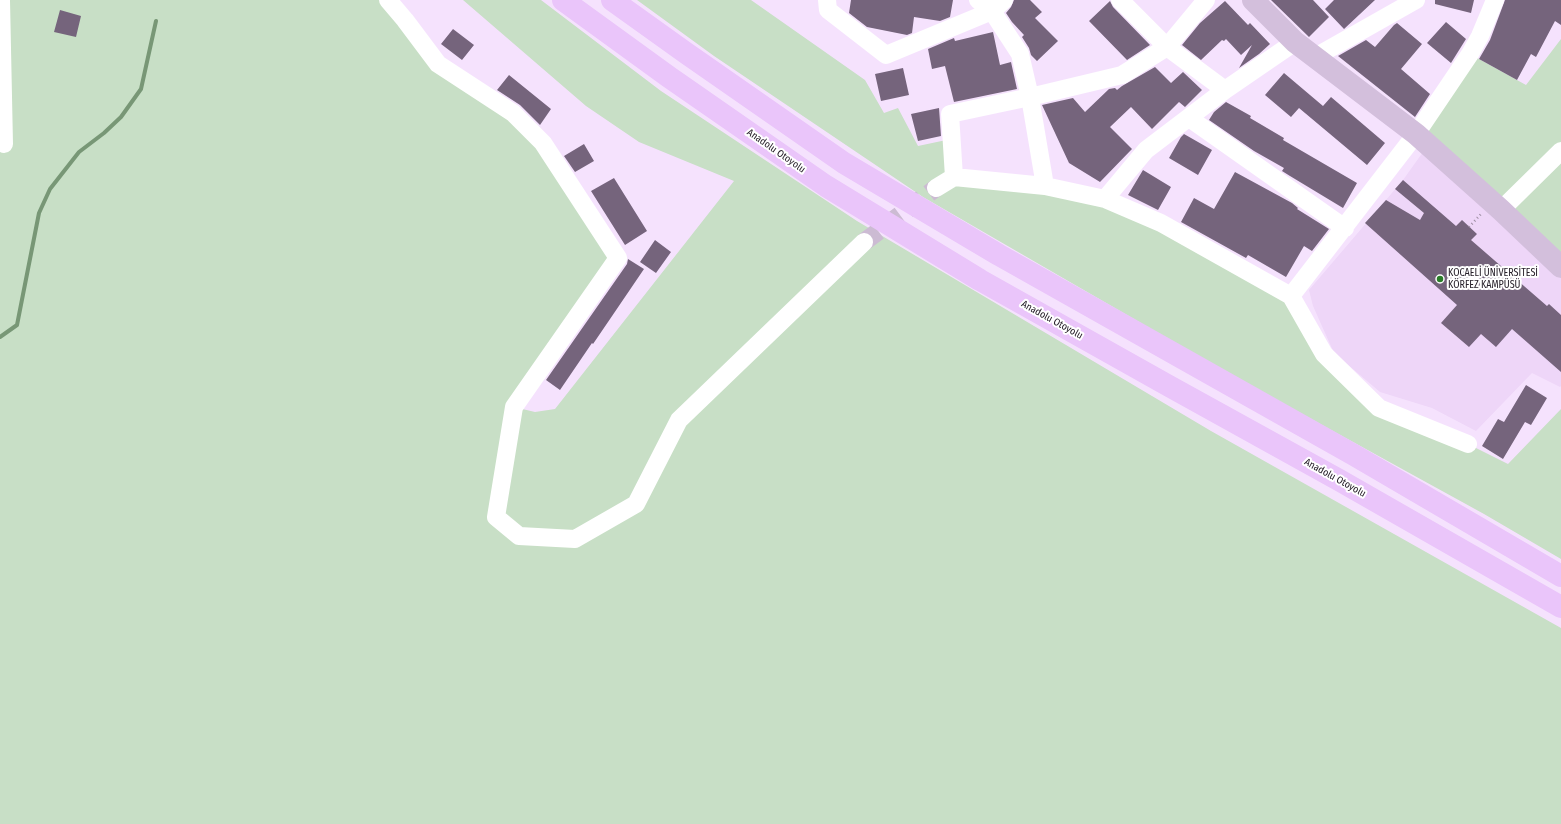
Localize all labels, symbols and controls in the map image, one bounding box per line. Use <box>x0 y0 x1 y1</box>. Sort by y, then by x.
street label: Anadolu Otoyolu <box>745 126 807 176</box>
place label: KOCAELİ ÜNİVERSİTESİ KÖRFEZ KAMPÜSÜ <box>1448 267 1538 290</box>
marker: KOCAELİ ÜNİVERSİTESİ KÖRFEZ KAMPÜSÜ <box>1435 274 1445 284</box>
street label: Anadolu Otoyolu <box>1019 298 1085 342</box>
street label: Anadolu Otoyolu <box>1302 456 1368 500</box>

